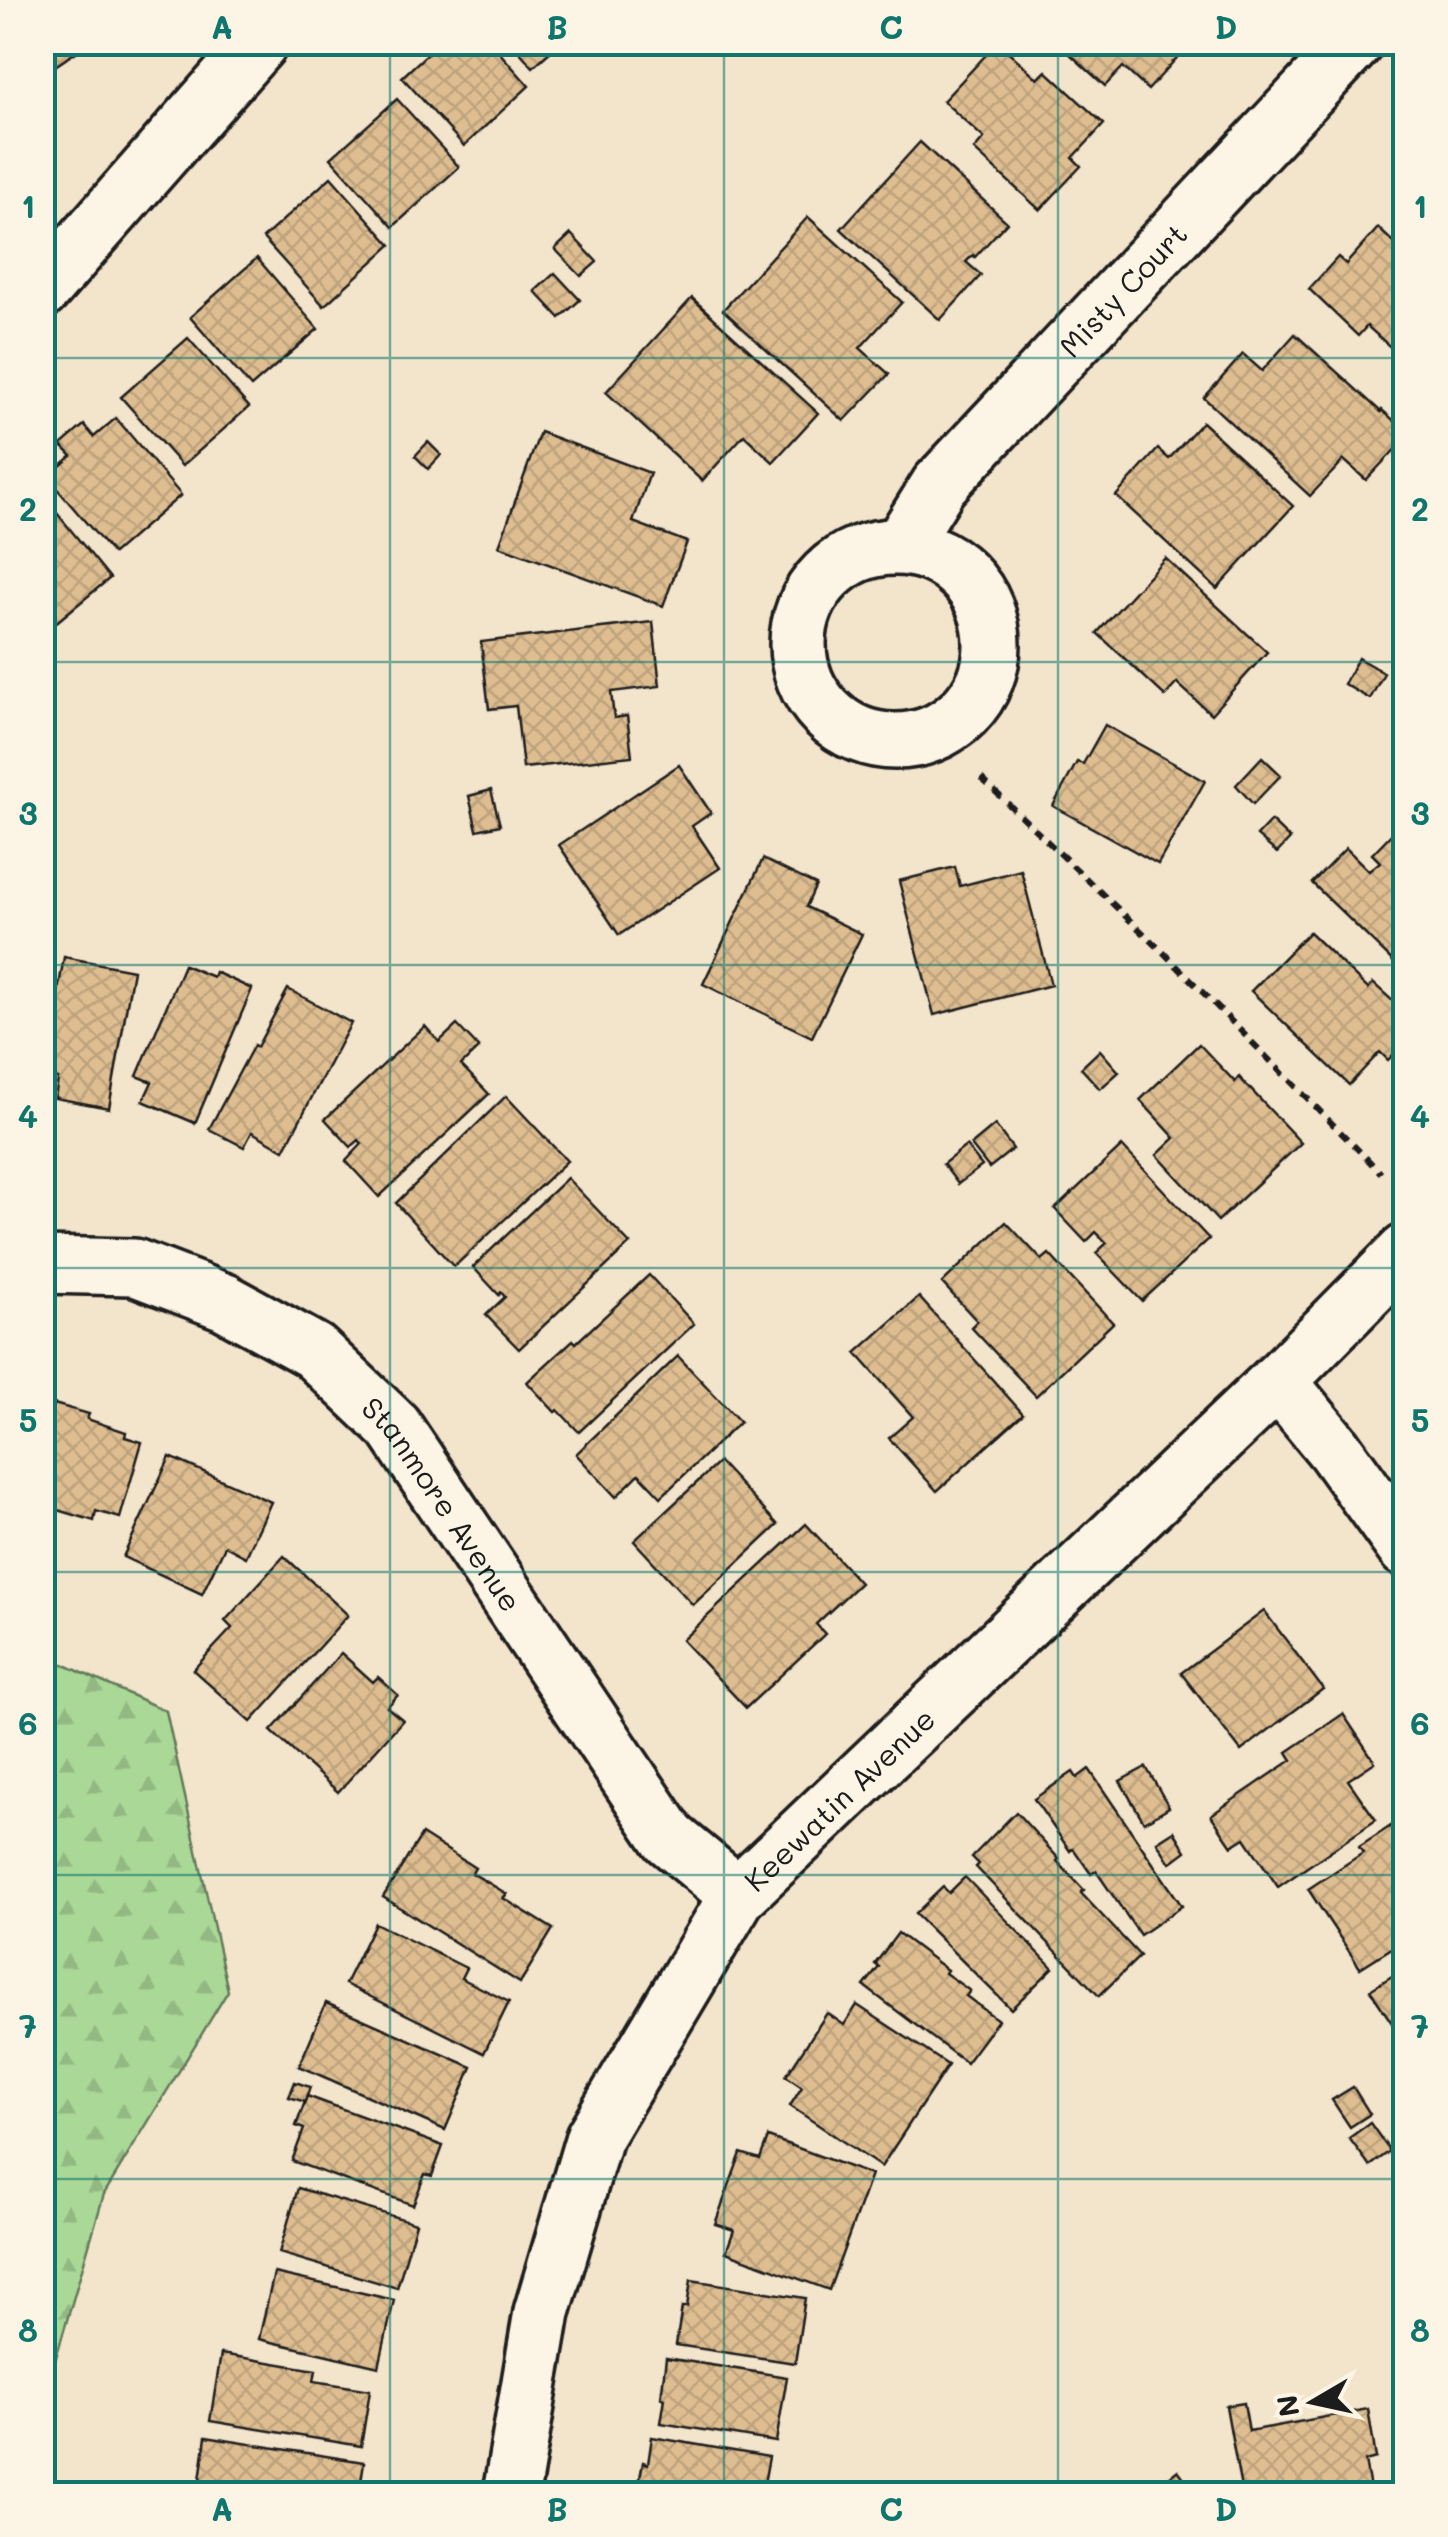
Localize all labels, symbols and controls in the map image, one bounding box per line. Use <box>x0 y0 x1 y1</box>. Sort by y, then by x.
text: A <box>211 5 233 47</box>
text: B <box>546 5 568 47</box>
text: C <box>879 5 903 47</box>
text: D <box>1215 5 1237 47</box>
text: 1 <box>21 184 35 226</box>
text: 1 <box>1413 184 1427 226</box>
street label: Misty Court <box>1050 214 1195 365</box>
text: 2 <box>19 487 37 529</box>
text: 2 <box>1411 487 1429 529</box>
text: 3 <box>18 791 38 833</box>
text: 3 <box>1410 791 1430 833</box>
text: 4 <box>18 1094 38 1136</box>
text: 4 <box>1410 1094 1430 1136</box>
street label: Stanmore Avenue <box>354 1387 532 1619</box>
text: 5 <box>19 1398 37 1440</box>
text: 5 <box>1411 1398 1429 1440</box>
street label: Keewatin Avenue <box>735 1698 943 1900</box>
text: 6 <box>18 1701 38 1743</box>
text: 6 <box>1410 1701 1430 1743</box>
text: 7 <box>19 2004 37 2046</box>
text: 7 <box>1411 2004 1429 2046</box>
text: 8 <box>18 2308 38 2350</box>
text: 8 <box>1410 2308 1430 2350</box>
north arrow <box>1263 2352 1363 2452</box>
text: N <box>1268 2393 1307 2419</box>
text: A <box>211 2487 233 2529</box>
text: B <box>546 2487 568 2529</box>
text: C <box>879 2487 903 2529</box>
text: D <box>1215 2487 1237 2529</box>

